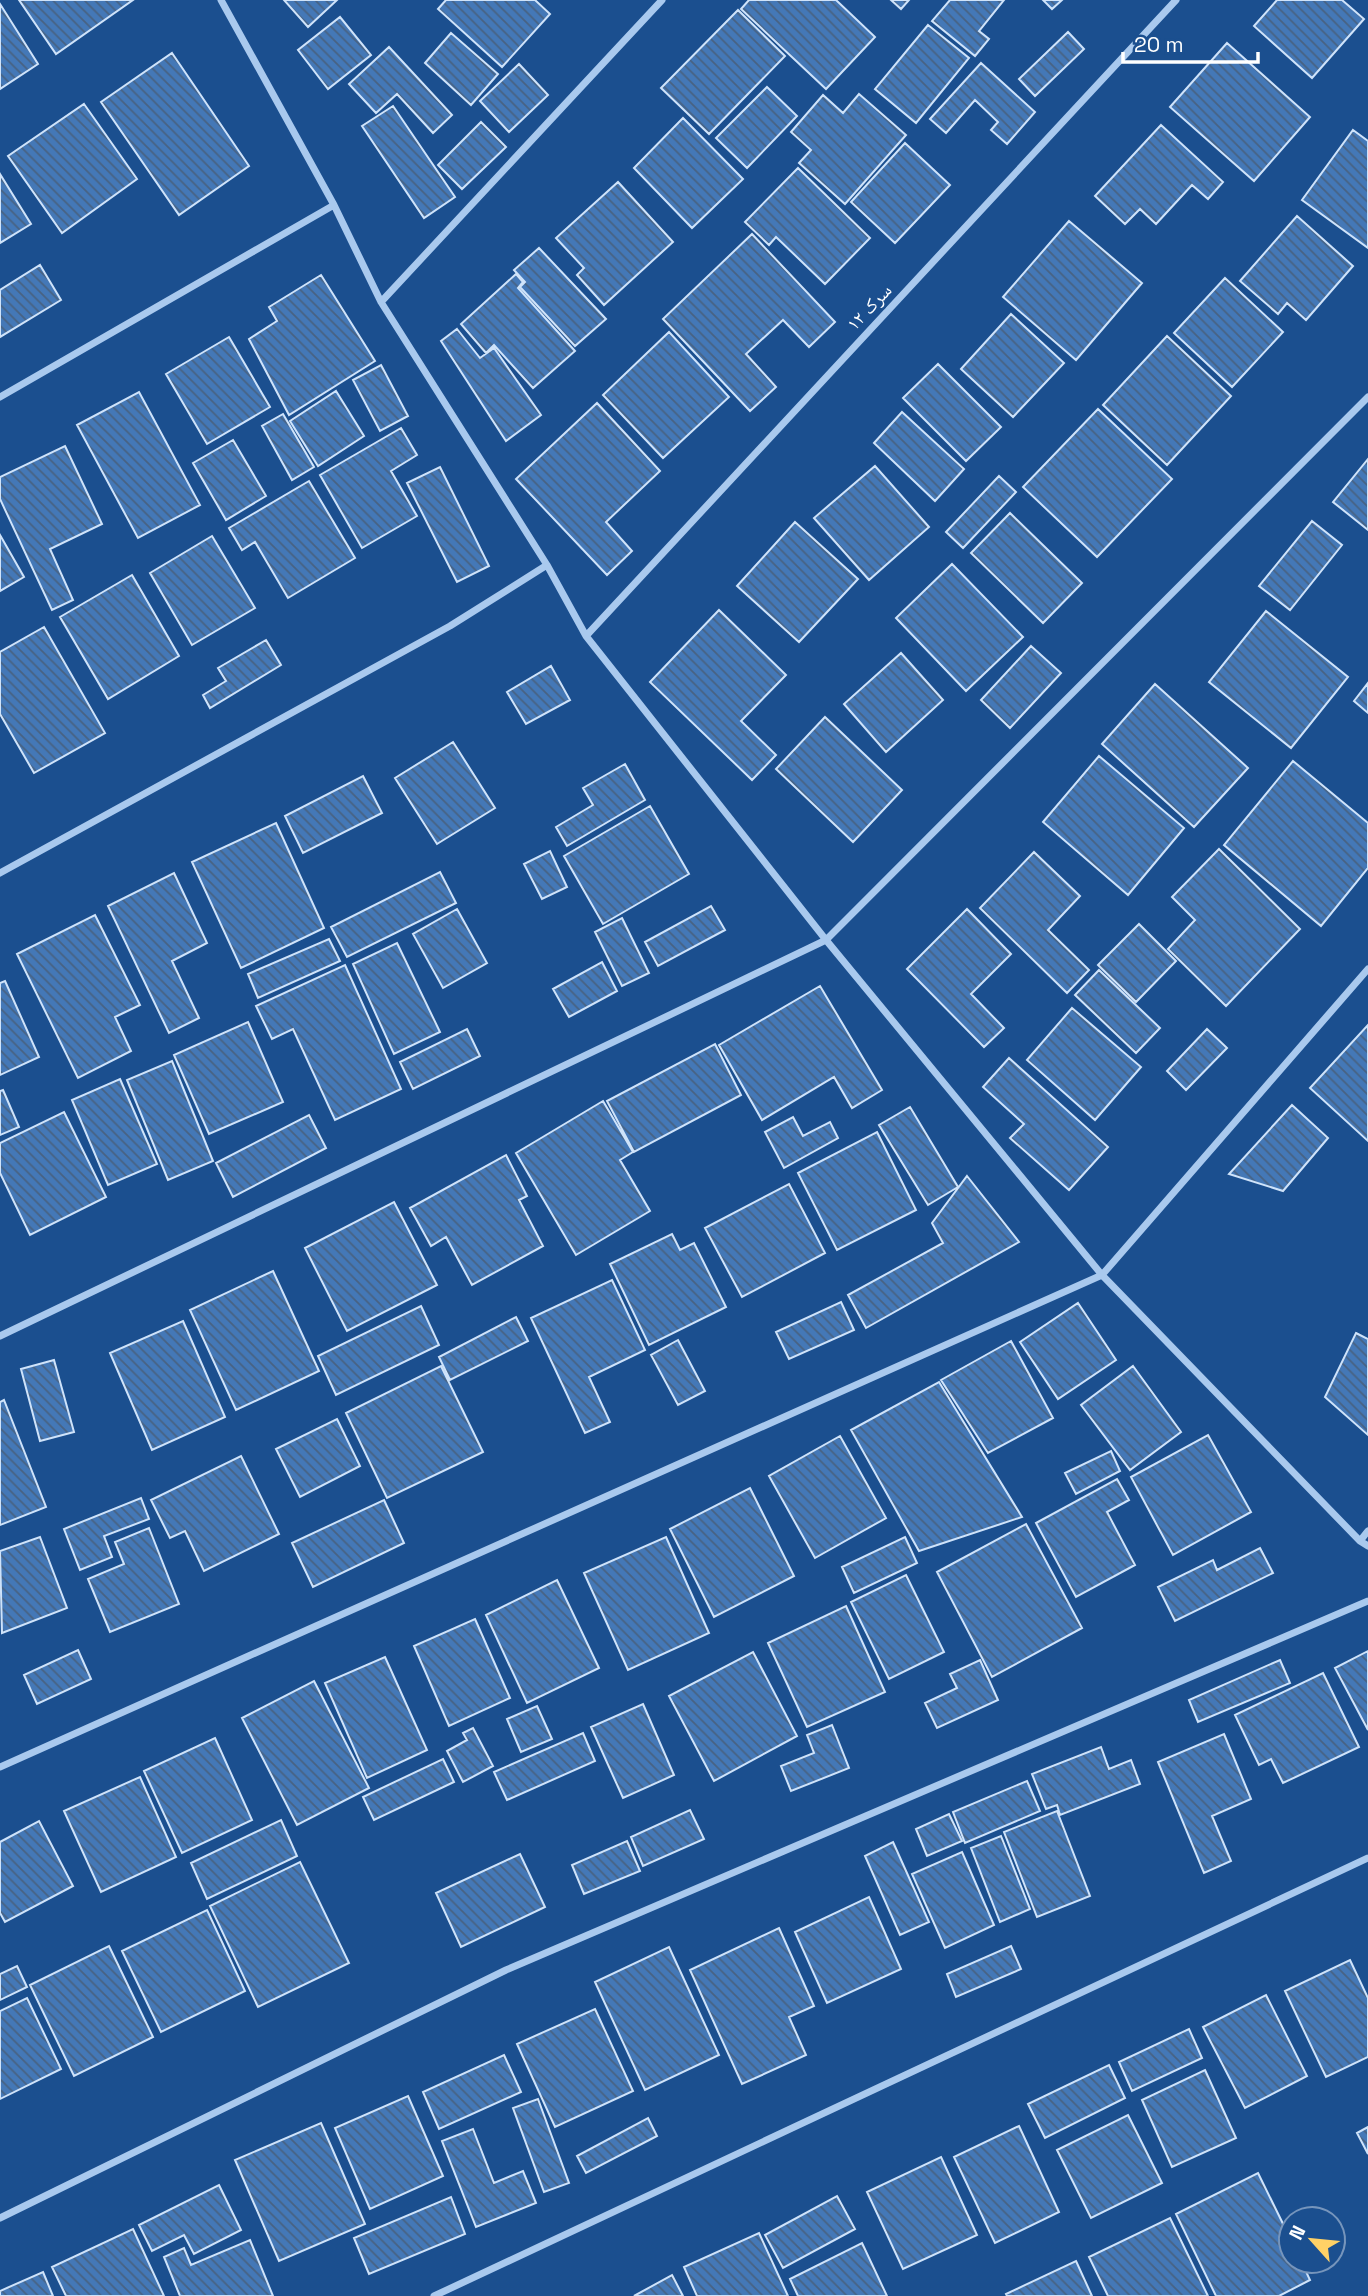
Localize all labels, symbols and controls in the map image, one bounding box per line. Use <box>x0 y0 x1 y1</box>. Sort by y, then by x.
scale bar <box>1123 21 1258 65</box>
text: 20 m <box>1134 31 1184 58</box>
street label: سرک ۱۲ <box>841 278 897 336</box>
north arrow <box>1277 2205 1347 2275</box>
text: N <box>1283 2221 1311 2244</box>

